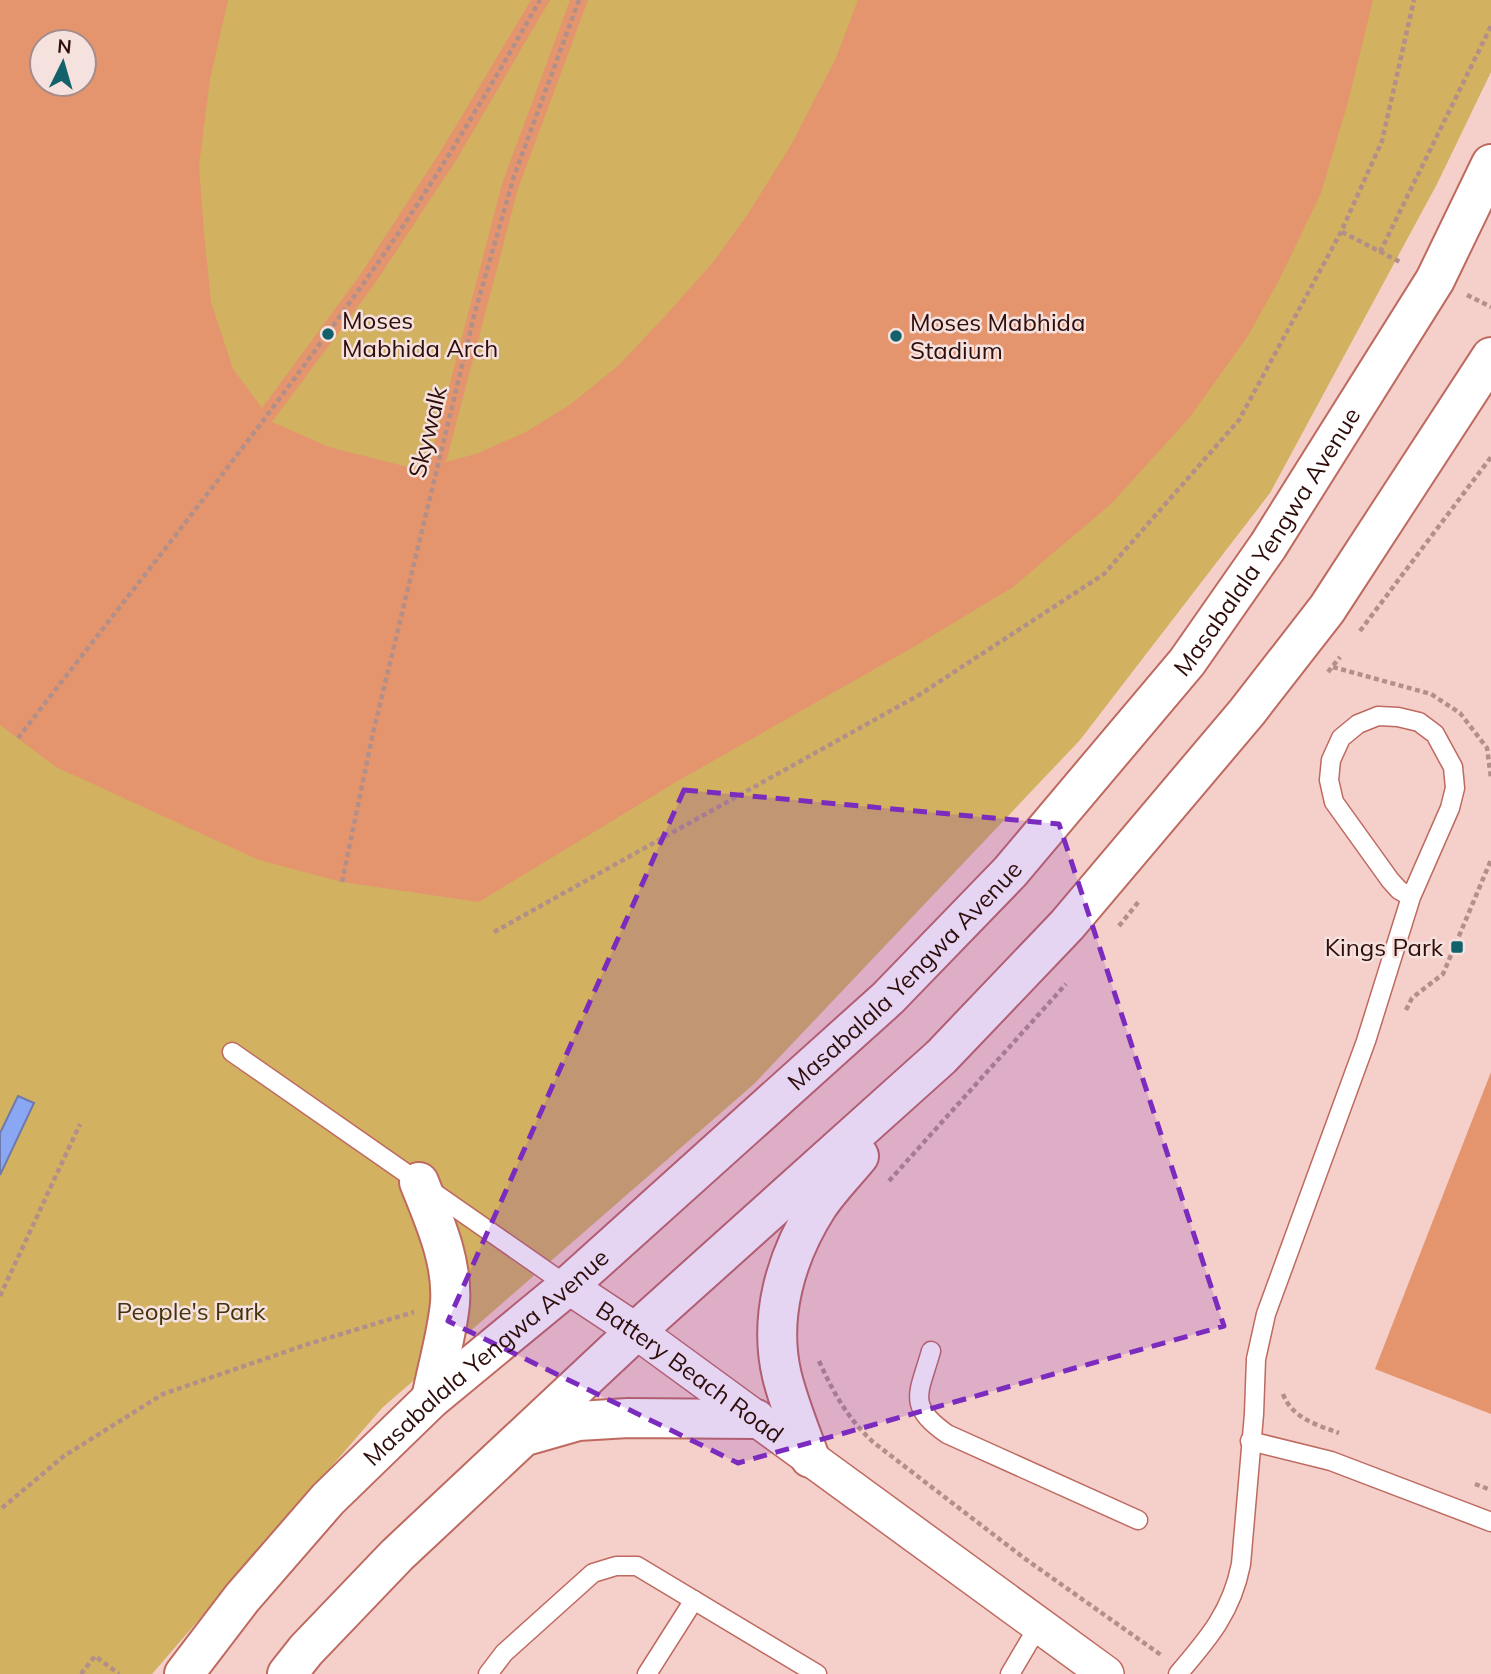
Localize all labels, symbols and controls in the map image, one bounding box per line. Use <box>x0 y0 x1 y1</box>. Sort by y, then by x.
north arrow <box>28 28 98 98</box>
text: N <box>56 33 73 59</box>
place label: Moses Mabhida Arch <box>342 305 498 363</box>
place label: Moses Mabhida Stadium <box>910 307 1085 365</box>
marker: Moses Mabhida Arch <box>320 326 336 342</box>
marker: Moses Mabhida Stadium <box>888 328 904 344</box>
street label: Skywalk <box>401 383 453 481</box>
street label: Masabalala Yengwa Avenue <box>1167 402 1366 682</box>
street label: Masabalala Yengwa Avenue <box>781 855 1028 1096</box>
place label: Kings Park <box>1325 932 1444 962</box>
marker: Kings Park <box>1449 939 1465 955</box>
street label: Masabalala Yengwa Avenue <box>357 1242 615 1472</box>
street label: Battery Beach Road <box>591 1294 790 1449</box>
park label: People's Park <box>116 1296 266 1326</box>

